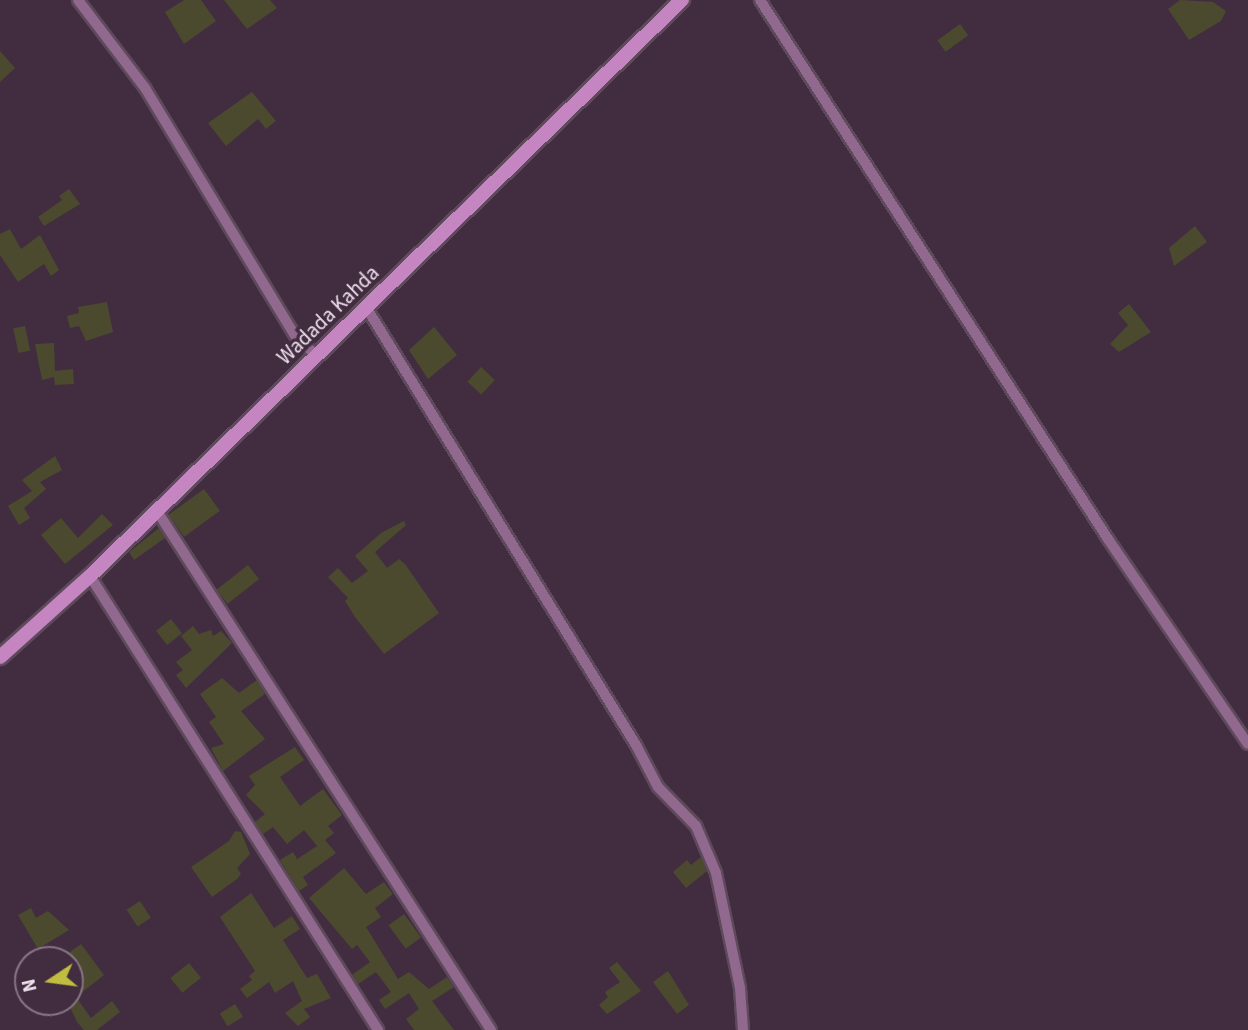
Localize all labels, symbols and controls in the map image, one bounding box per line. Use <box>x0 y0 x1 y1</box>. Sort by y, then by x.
street label: Wadada Kahda <box>272 260 384 370</box>
north arrow <box>14 946 84 1016</box>
text: N <box>15 976 45 995</box>

